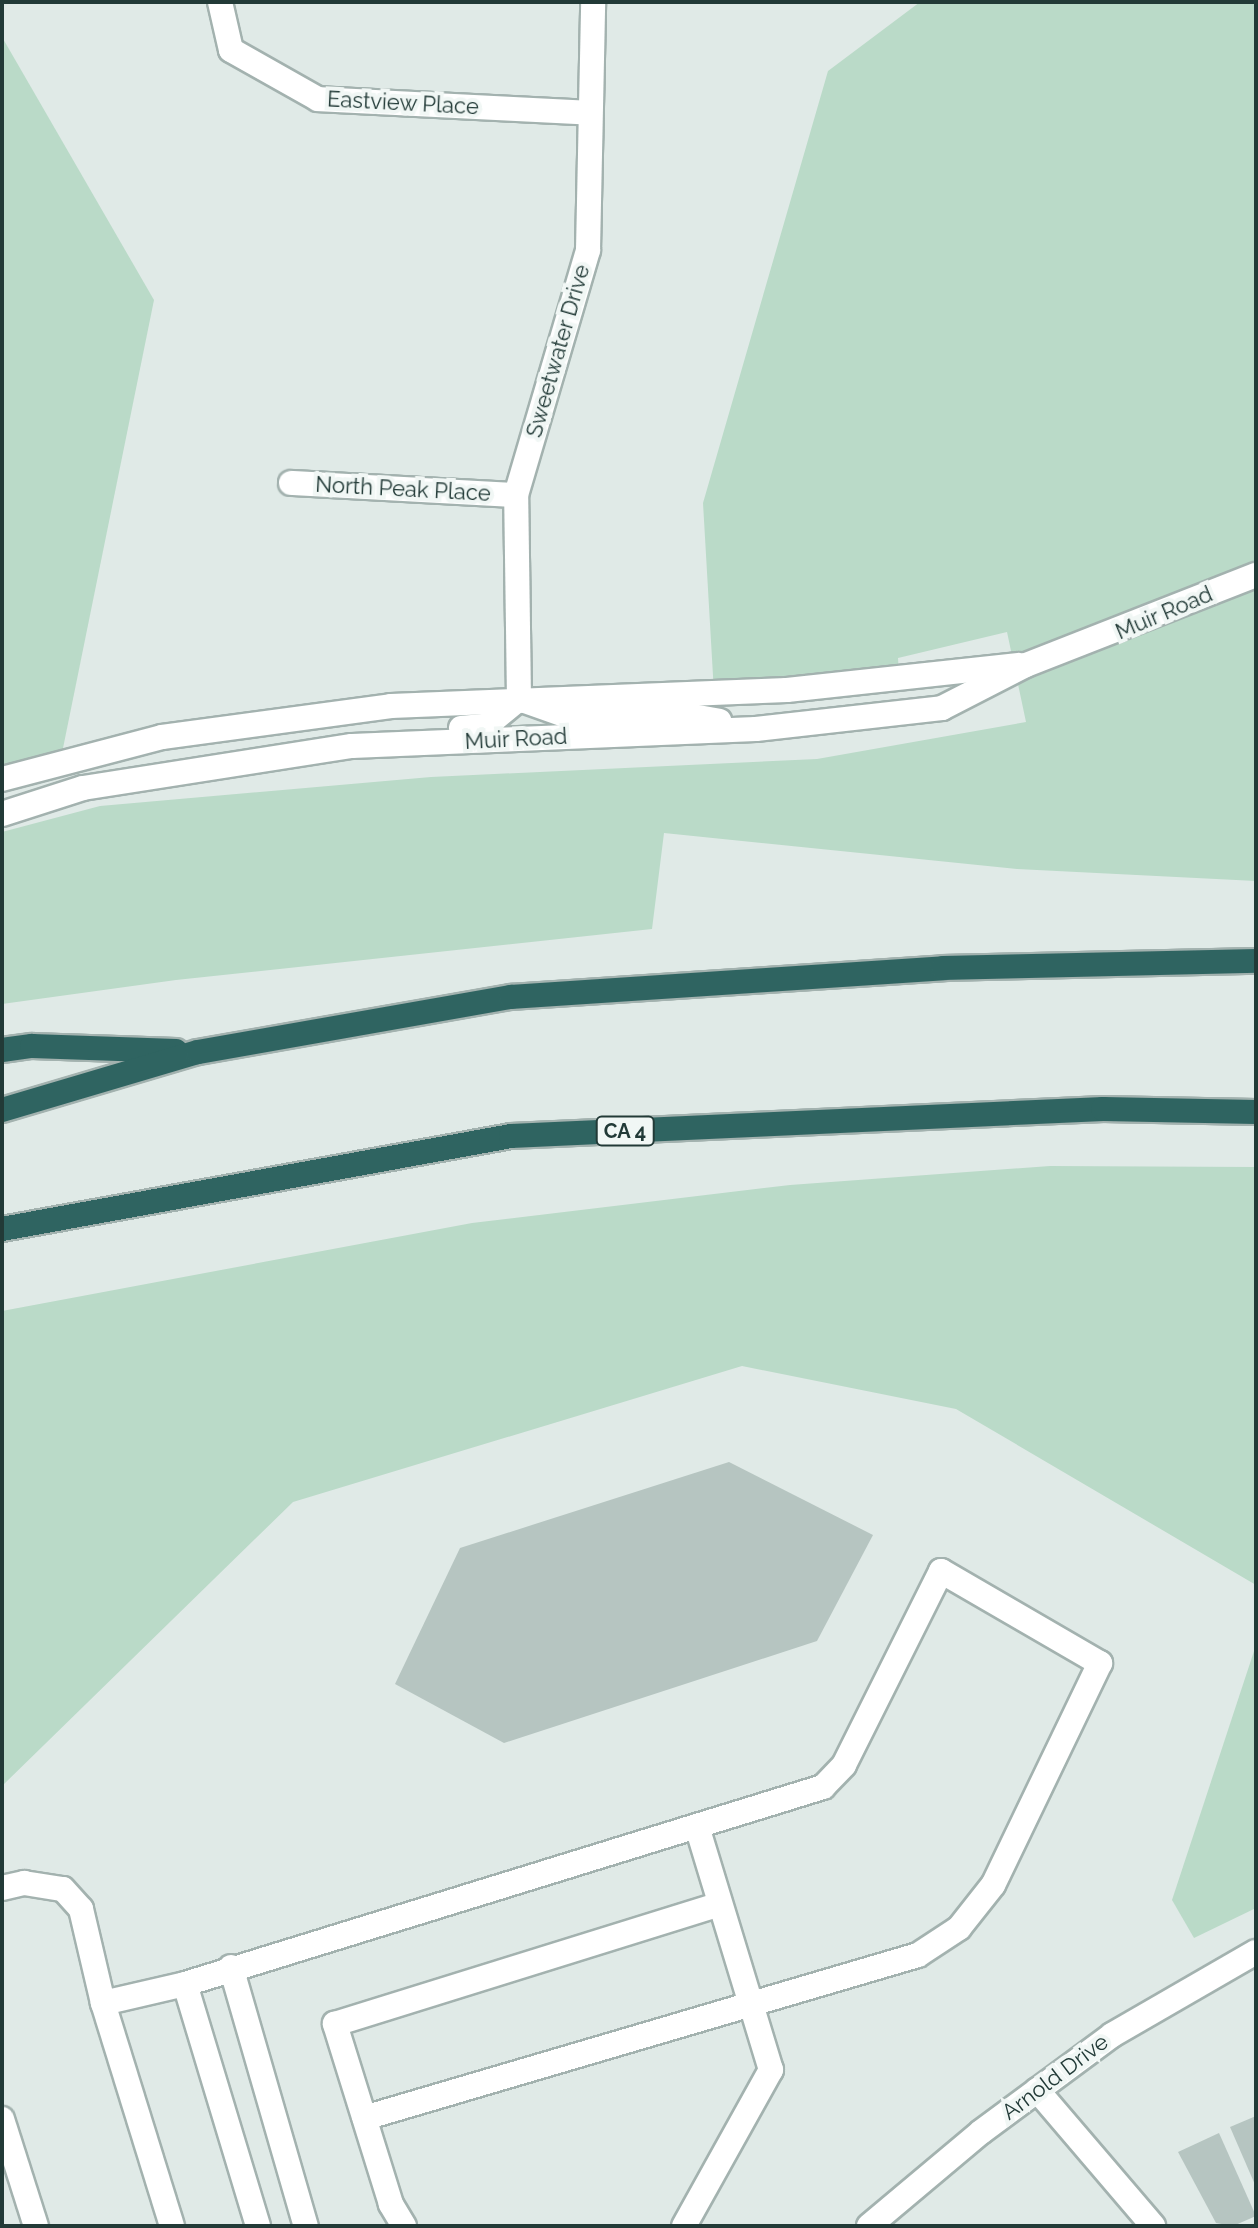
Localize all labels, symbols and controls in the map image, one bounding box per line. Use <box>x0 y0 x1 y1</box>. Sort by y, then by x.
street label: Eastview Place <box>326 86 480 120</box>
street label: Sweetwater Drive <box>521 261 595 441</box>
street label: North Peak Place <box>315 471 491 507</box>
street label: Muir Road <box>1111 581 1217 645</box>
street label: Muir Road <box>464 723 568 755</box>
road number: CA 4 <box>595 1115 655 1147</box>
street label: Arnold Drive <box>997 2028 1113 2126</box>

